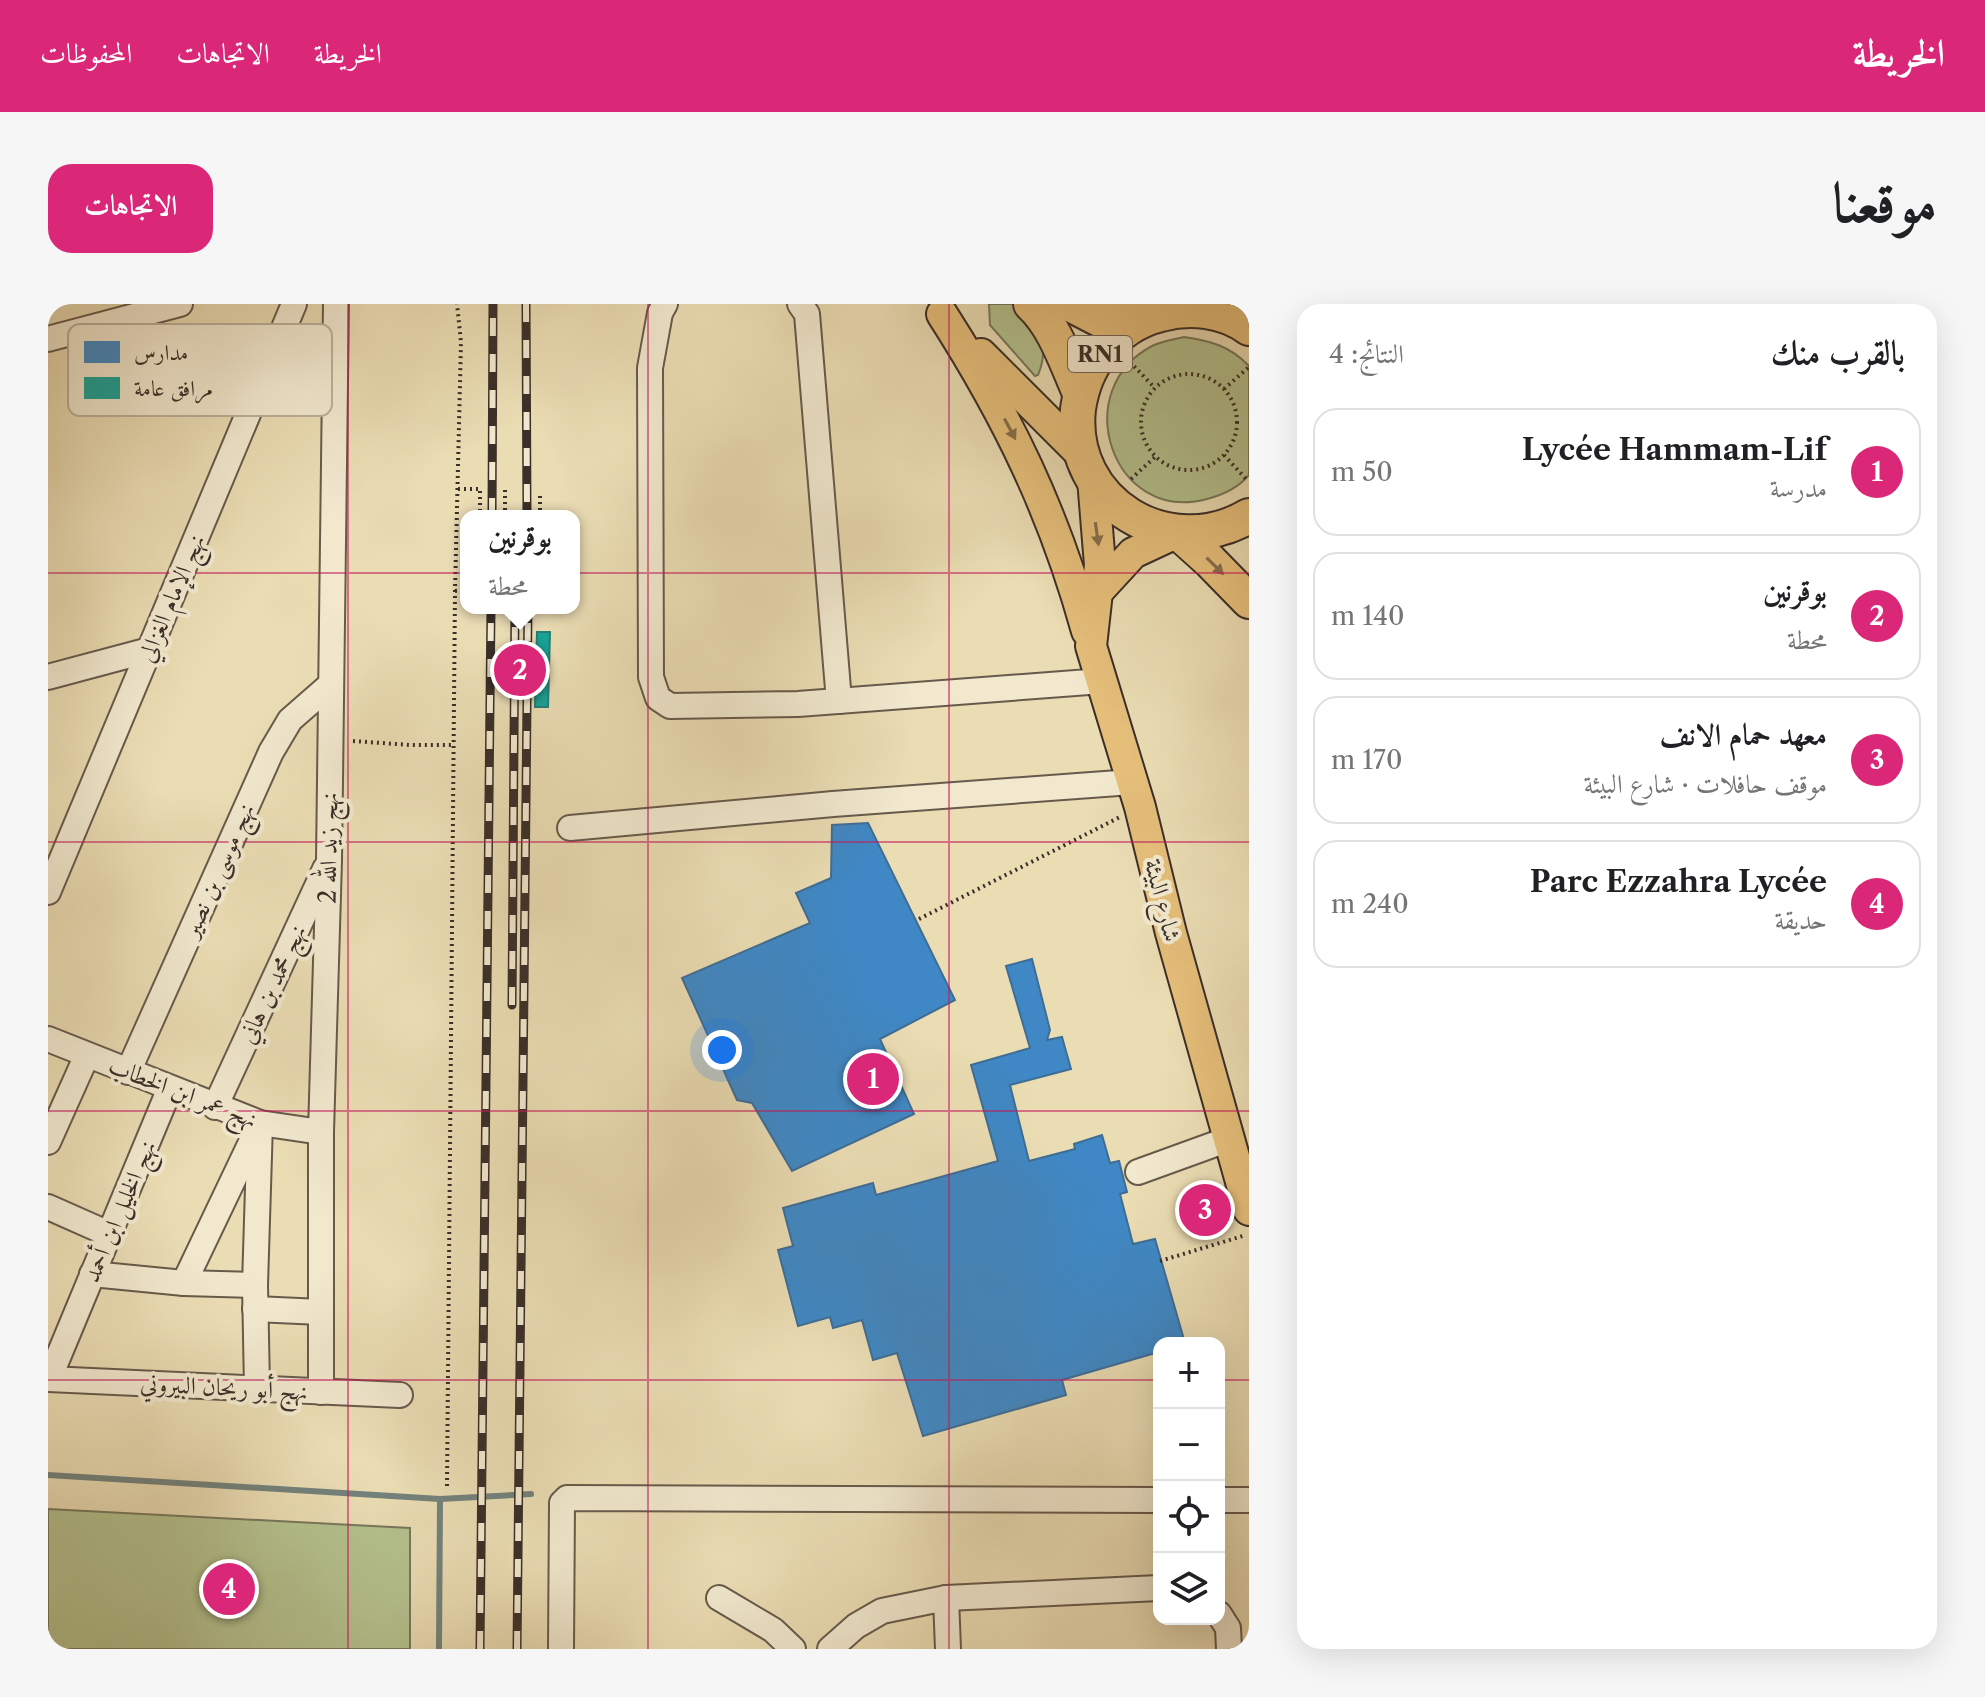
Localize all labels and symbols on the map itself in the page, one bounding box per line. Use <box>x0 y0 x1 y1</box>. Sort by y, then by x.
legend <box>68 324 332 416</box>
road number: RN1 <box>1068 336 1132 372</box>
text: مدارس <box>134 339 188 366</box>
text: مرافق عامة <box>134 375 213 404</box>
one-way arrow <box>1004 418 1017 441</box>
one-way arrow <box>1091 522 1104 547</box>
street label: نهج الإمام الغزالي <box>131 530 217 669</box>
one-way arrow <box>1205 556 1224 575</box>
pin: 2 <box>494 640 546 700</box>
street label: نهج زيد الله 2 <box>309 792 350 904</box>
street label: نهج موسى بن نصير <box>174 798 267 947</box>
street label: شارع البيئة <box>1133 856 1187 946</box>
street label: نهج محمد بن هاني <box>232 920 319 1051</box>
your location <box>702 1030 742 1070</box>
pin: 1 <box>847 1049 899 1109</box>
street label: نهج عمر ابن الخطاب <box>102 1050 261 1140</box>
street label: نهج الخليل ابن أحمد <box>74 1135 168 1289</box>
pin: 3 <box>1179 1180 1231 1240</box>
street label: نهج أبو ريحان البيروني <box>139 1366 309 1413</box>
pin: 4 <box>203 1559 255 1619</box>

